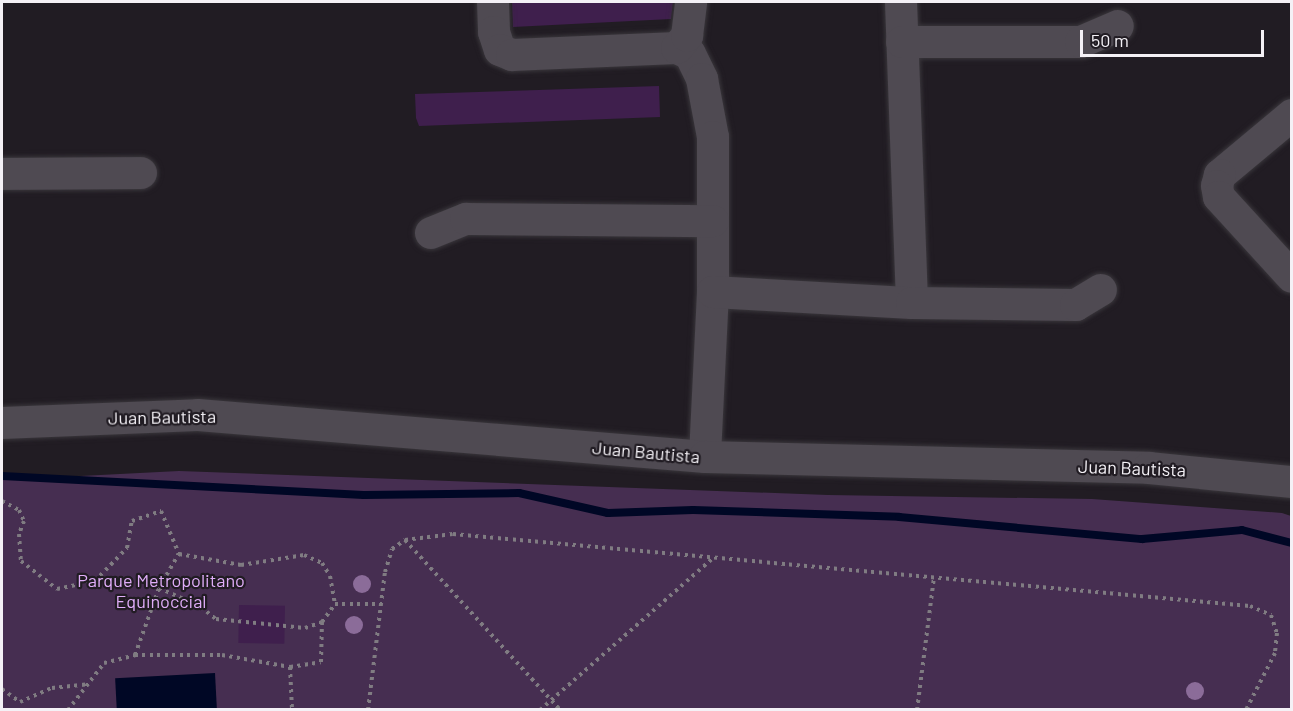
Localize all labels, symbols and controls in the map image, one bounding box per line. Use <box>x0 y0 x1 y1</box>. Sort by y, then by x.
scale bar <box>1083 18 1268 56</box>
text: 50 m <box>1091 29 1129 51</box>
street label: Juan Bautista <box>108 405 216 429</box>
street label: Juan Bautista <box>591 437 701 467</box>
street label: Juan Bautista <box>1078 455 1186 481</box>
park label: Parque Metropolitano Equinoccial <box>77 570 245 612</box>

